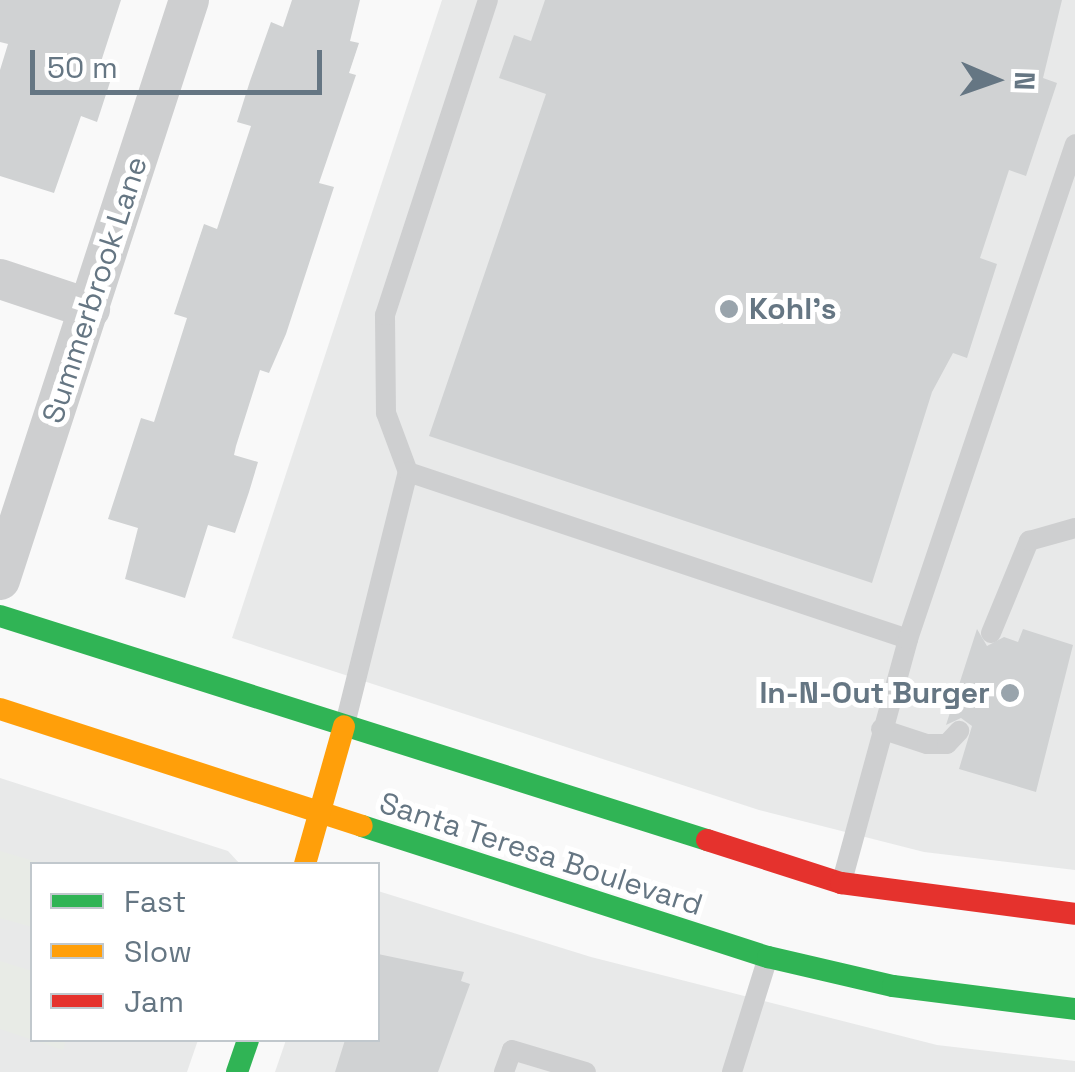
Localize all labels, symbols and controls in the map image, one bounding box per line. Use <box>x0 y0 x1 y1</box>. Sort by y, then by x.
scale bar <box>35 30 328 92</box>
north arrow <box>945 30 1045 130</box>
text: 50 m <box>47 48 118 87</box>
text: N <box>1007 71 1043 91</box>
street label: Summerbrook Lane <box>35 152 155 428</box>
place label: Kohl's <box>749 291 836 327</box>
marker: Kohl's <box>718 298 740 320</box>
place label: In-N-Out Burger <box>759 675 990 711</box>
marker: In-N-Out Burger <box>999 682 1021 704</box>
street label: Santa Teresa Boulevard <box>375 785 707 923</box>
legend <box>30 862 380 1042</box>
text: Fast <box>124 882 186 921</box>
text: Slow <box>124 932 192 971</box>
text: Jam <box>124 982 184 1021</box>

